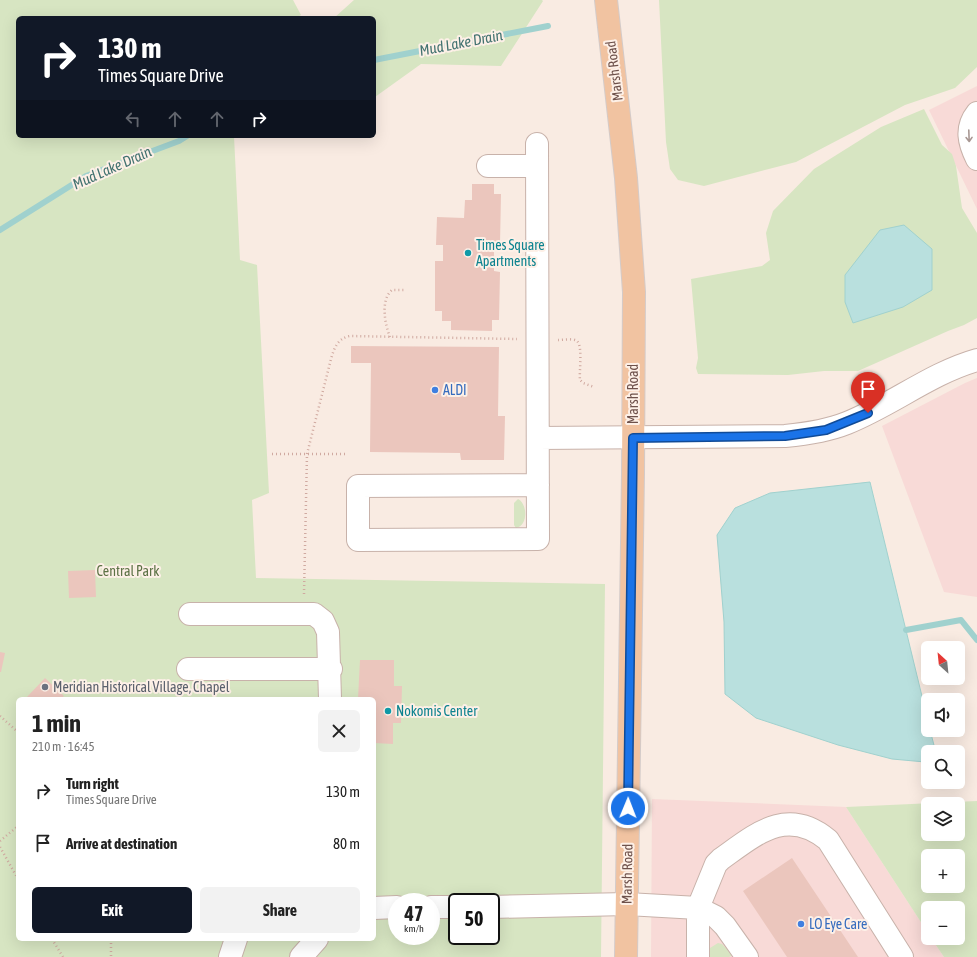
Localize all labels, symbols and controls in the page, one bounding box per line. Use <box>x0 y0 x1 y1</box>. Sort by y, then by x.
water label: Mud Lake Drain <box>418 26 504 59</box>
icon: right <box>32 32 84 84</box>
text: 130 m <box>98 32 161 64</box>
street label: Marsh Road <box>602 40 626 102</box>
text: Times Square Drive <box>98 65 224 86</box>
icon: left <box>122 108 144 130</box>
icon: ahead <box>164 108 186 130</box>
icon: ahead <box>206 108 228 130</box>
icon: right <box>248 108 270 130</box>
one-way arrow <box>966 129 973 142</box>
water label: Mud Lake Drain <box>70 143 154 192</box>
place label: Times Square Apartments <box>476 237 545 269</box>
marker: Times Square Apartments <box>463 248 473 258</box>
street label: Marsh Road <box>625 364 641 424</box>
pin <box>851 372 885 413</box>
icon: arrive <box>857 378 879 400</box>
place label: ALDI <box>443 382 467 398</box>
marker: ALDI <box>430 385 440 395</box>
park label: Central Park <box>97 563 159 579</box>
north arrow <box>921 641 965 685</box>
map controls <box>921 641 965 945</box>
place label: Meridian Historical Village, Chapel <box>53 679 230 695</box>
marker: Meridian Historical Village, Chapel <box>40 682 50 692</box>
button: sound <box>921 693 965 737</box>
place label: Nokomis Center <box>396 703 478 719</box>
marker: Nokomis Center <box>383 706 393 716</box>
text: 1 min <box>32 710 81 737</box>
button: close <box>318 710 360 752</box>
text: 210 m · 16:45 <box>32 739 95 754</box>
button: search <box>921 745 965 789</box>
text: Turn right <box>66 775 119 792</box>
icon: right <box>32 780 54 802</box>
text: 130 m <box>326 783 360 800</box>
position arrow <box>607 787 649 829</box>
text: Times Square Drive <box>66 792 157 807</box>
button: layers <box>921 797 965 841</box>
icon: arrive <box>32 832 54 854</box>
text: Arrive at destination <box>66 835 177 852</box>
text: 80 m <box>333 835 360 852</box>
street label: Marsh Road <box>618 844 636 904</box>
button: + <box>921 849 965 893</box>
button: Exit <box>32 887 192 933</box>
button: Share <box>200 887 360 933</box>
speed limit sign: 50 <box>448 893 500 945</box>
button: − <box>921 901 965 945</box>
text: 47 <box>405 902 423 925</box>
place label: LO Eye Care <box>809 916 867 932</box>
marker: LO Eye Care <box>796 919 806 929</box>
text: km/h <box>404 923 424 934</box>

